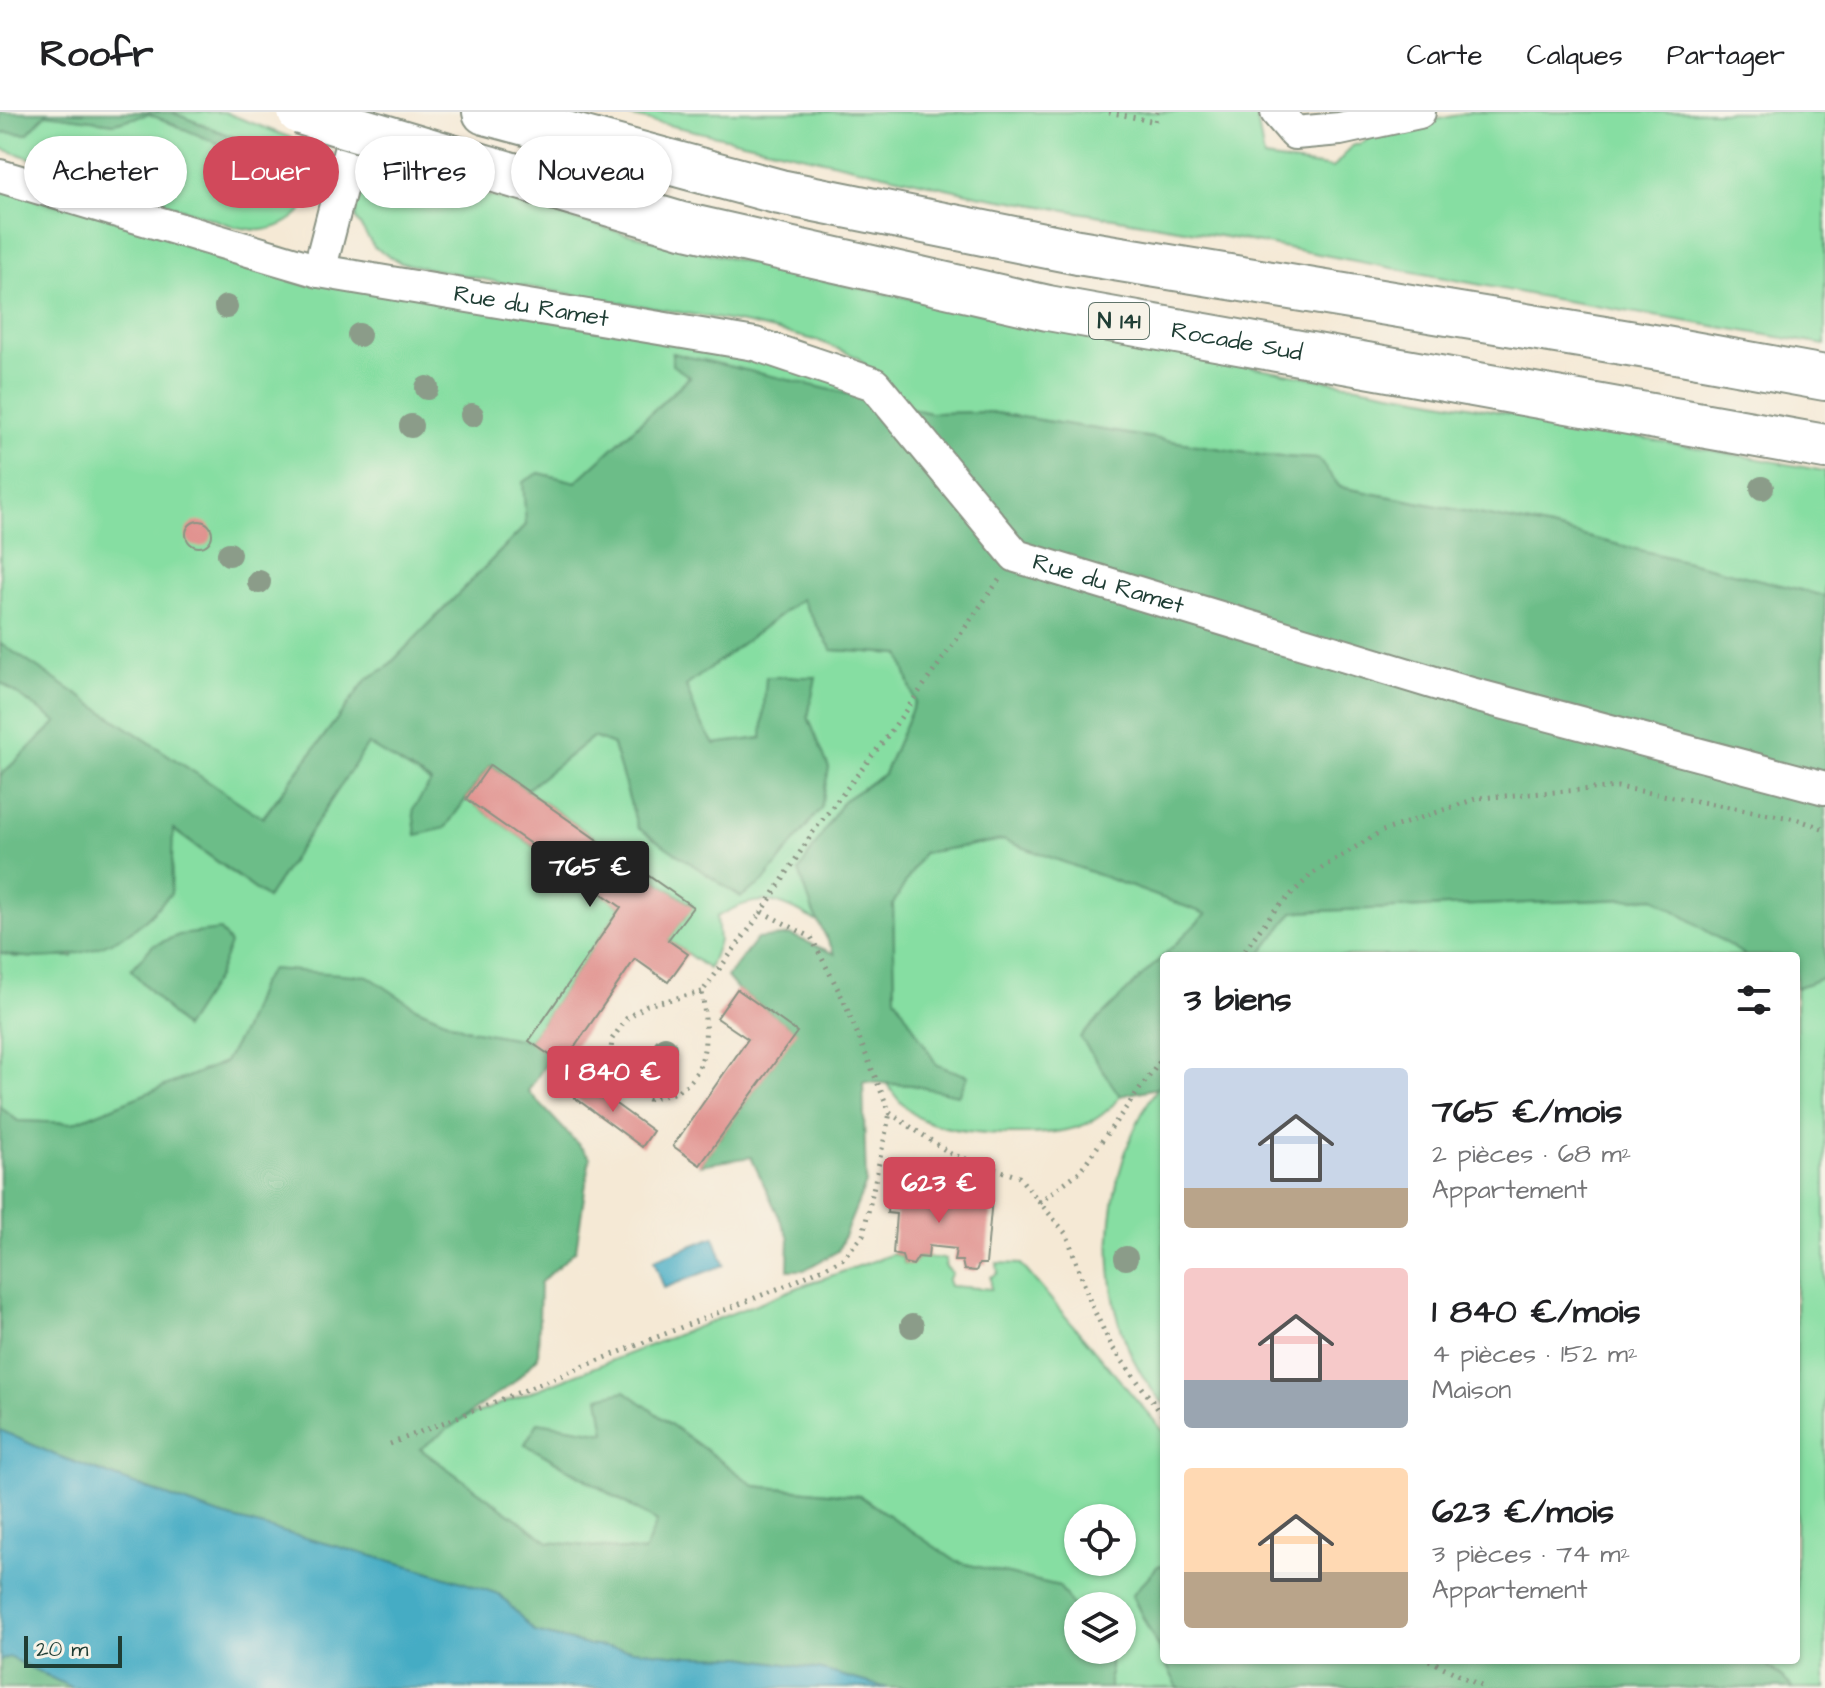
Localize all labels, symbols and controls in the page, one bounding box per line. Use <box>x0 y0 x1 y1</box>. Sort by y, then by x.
text: Roofr <box>40 29 153 81</box>
text: Carte <box>1407 36 1483 75</box>
text: Calques <box>1527 36 1623 75</box>
text: Partager <box>1667 36 1785 75</box>
chip: Acheter <box>24 136 187 208</box>
chip: Louer <box>203 136 339 208</box>
chip: Filtres <box>355 136 495 208</box>
chip: Nouveau <box>511 136 672 208</box>
street label: Rue du Ramet <box>451 277 612 336</box>
road number: N 141 <box>1089 303 1149 339</box>
street label: Rocade Sud <box>1168 313 1305 370</box>
street label: Rue du Ramet <box>1028 545 1189 623</box>
pin: 765 € <box>534 841 646 909</box>
text: 765 € <box>549 849 631 885</box>
text: 3 biens <box>1184 976 1292 1024</box>
icon: filters <box>1732 978 1776 1022</box>
pin: 1 840 € <box>539 1046 687 1114</box>
text: 1 840 € <box>565 1054 661 1090</box>
text: 765 €/mois <box>1432 1088 1622 1136</box>
icon: home <box>1248 1100 1344 1196</box>
text: 2 pièces · 68 m² <box>1432 1136 1631 1172</box>
pin: 623 € <box>883 1157 995 1225</box>
text: 623 € <box>901 1165 977 1201</box>
text: Appartement <box>1432 1172 1588 1208</box>
text: 1 840 €/mois <box>1432 1288 1641 1336</box>
icon: home <box>1248 1300 1344 1396</box>
text: 4 pièces · 152 m² <box>1432 1336 1638 1372</box>
text: Maison <box>1432 1372 1511 1408</box>
text: 623 €/mois <box>1432 1488 1614 1536</box>
icon: home <box>1248 1500 1344 1596</box>
map controls <box>1064 1504 1136 1664</box>
button: locate <box>1064 1504 1136 1576</box>
text: 3 pièces · 74 m² <box>1432 1536 1630 1572</box>
text: Appartement <box>1432 1572 1588 1608</box>
button: layers <box>1064 1592 1136 1664</box>
scale bar <box>24 1632 122 1668</box>
text: 20 m <box>36 1634 88 1665</box>

